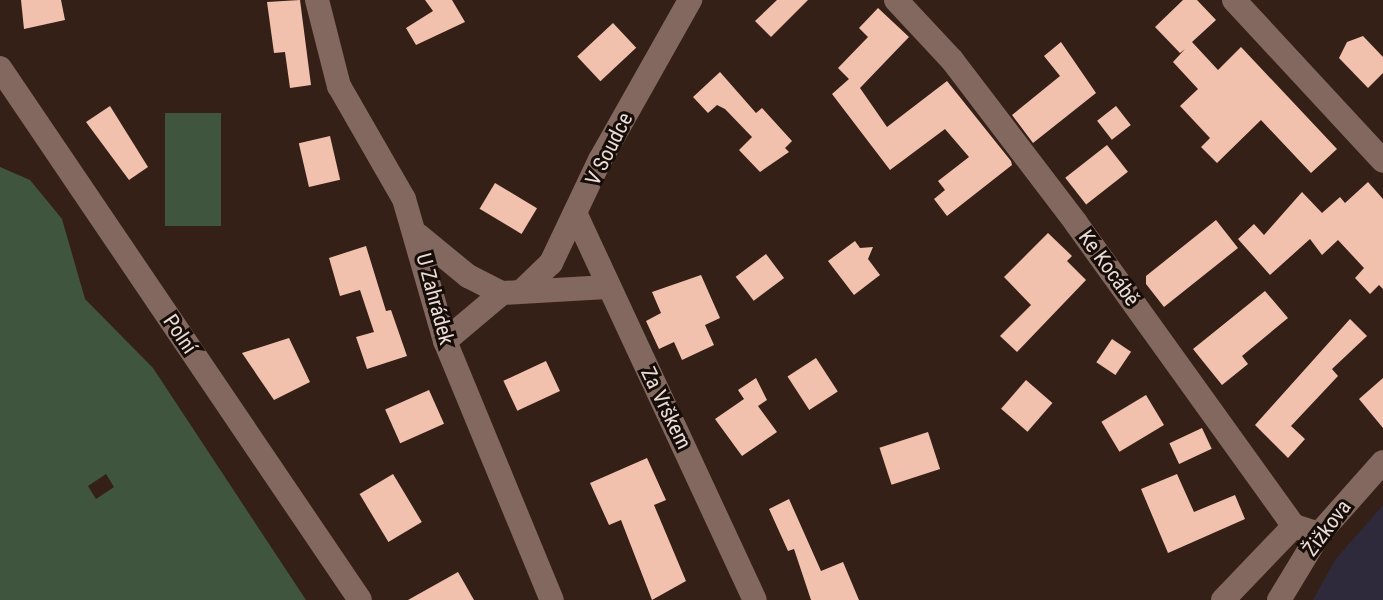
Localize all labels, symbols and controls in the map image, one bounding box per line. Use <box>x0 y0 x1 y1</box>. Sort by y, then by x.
street label: V Soudce <box>580 108 638 190</box>
street label: Ke Kocábě <box>1073 225 1145 311</box>
street label: U Zahrádek <box>411 251 459 347</box>
street label: Polní <box>158 310 202 358</box>
street label: Za Vrškem <box>635 363 697 453</box>
street label: Žižkova <box>1298 495 1356 561</box>

